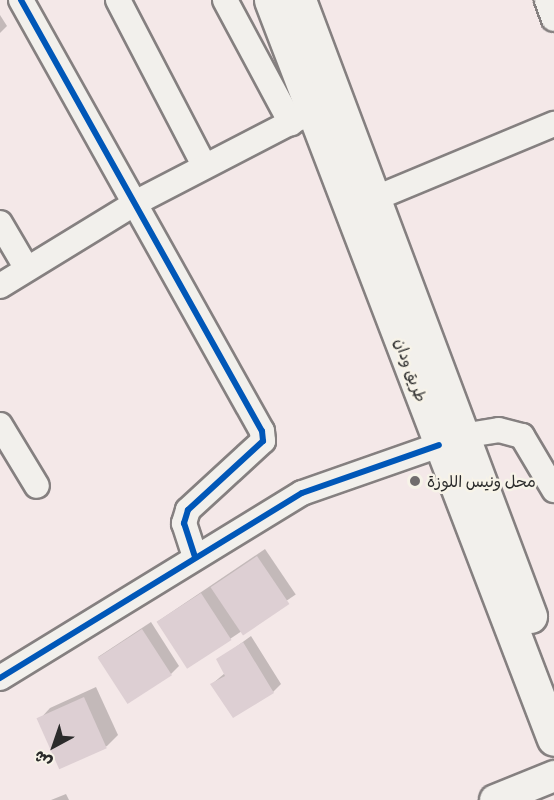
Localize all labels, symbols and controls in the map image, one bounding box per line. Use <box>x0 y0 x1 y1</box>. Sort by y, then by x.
street label: طريق ودان <box>391 335 431 405</box>
place label: محل ونيس اللوزة <box>427 471 536 491</box>
marker: محل ونيس اللوزة <box>408 474 422 488</box>
north arrow <box>24 716 84 776</box>
text: ش <box>29 746 56 774</box>

